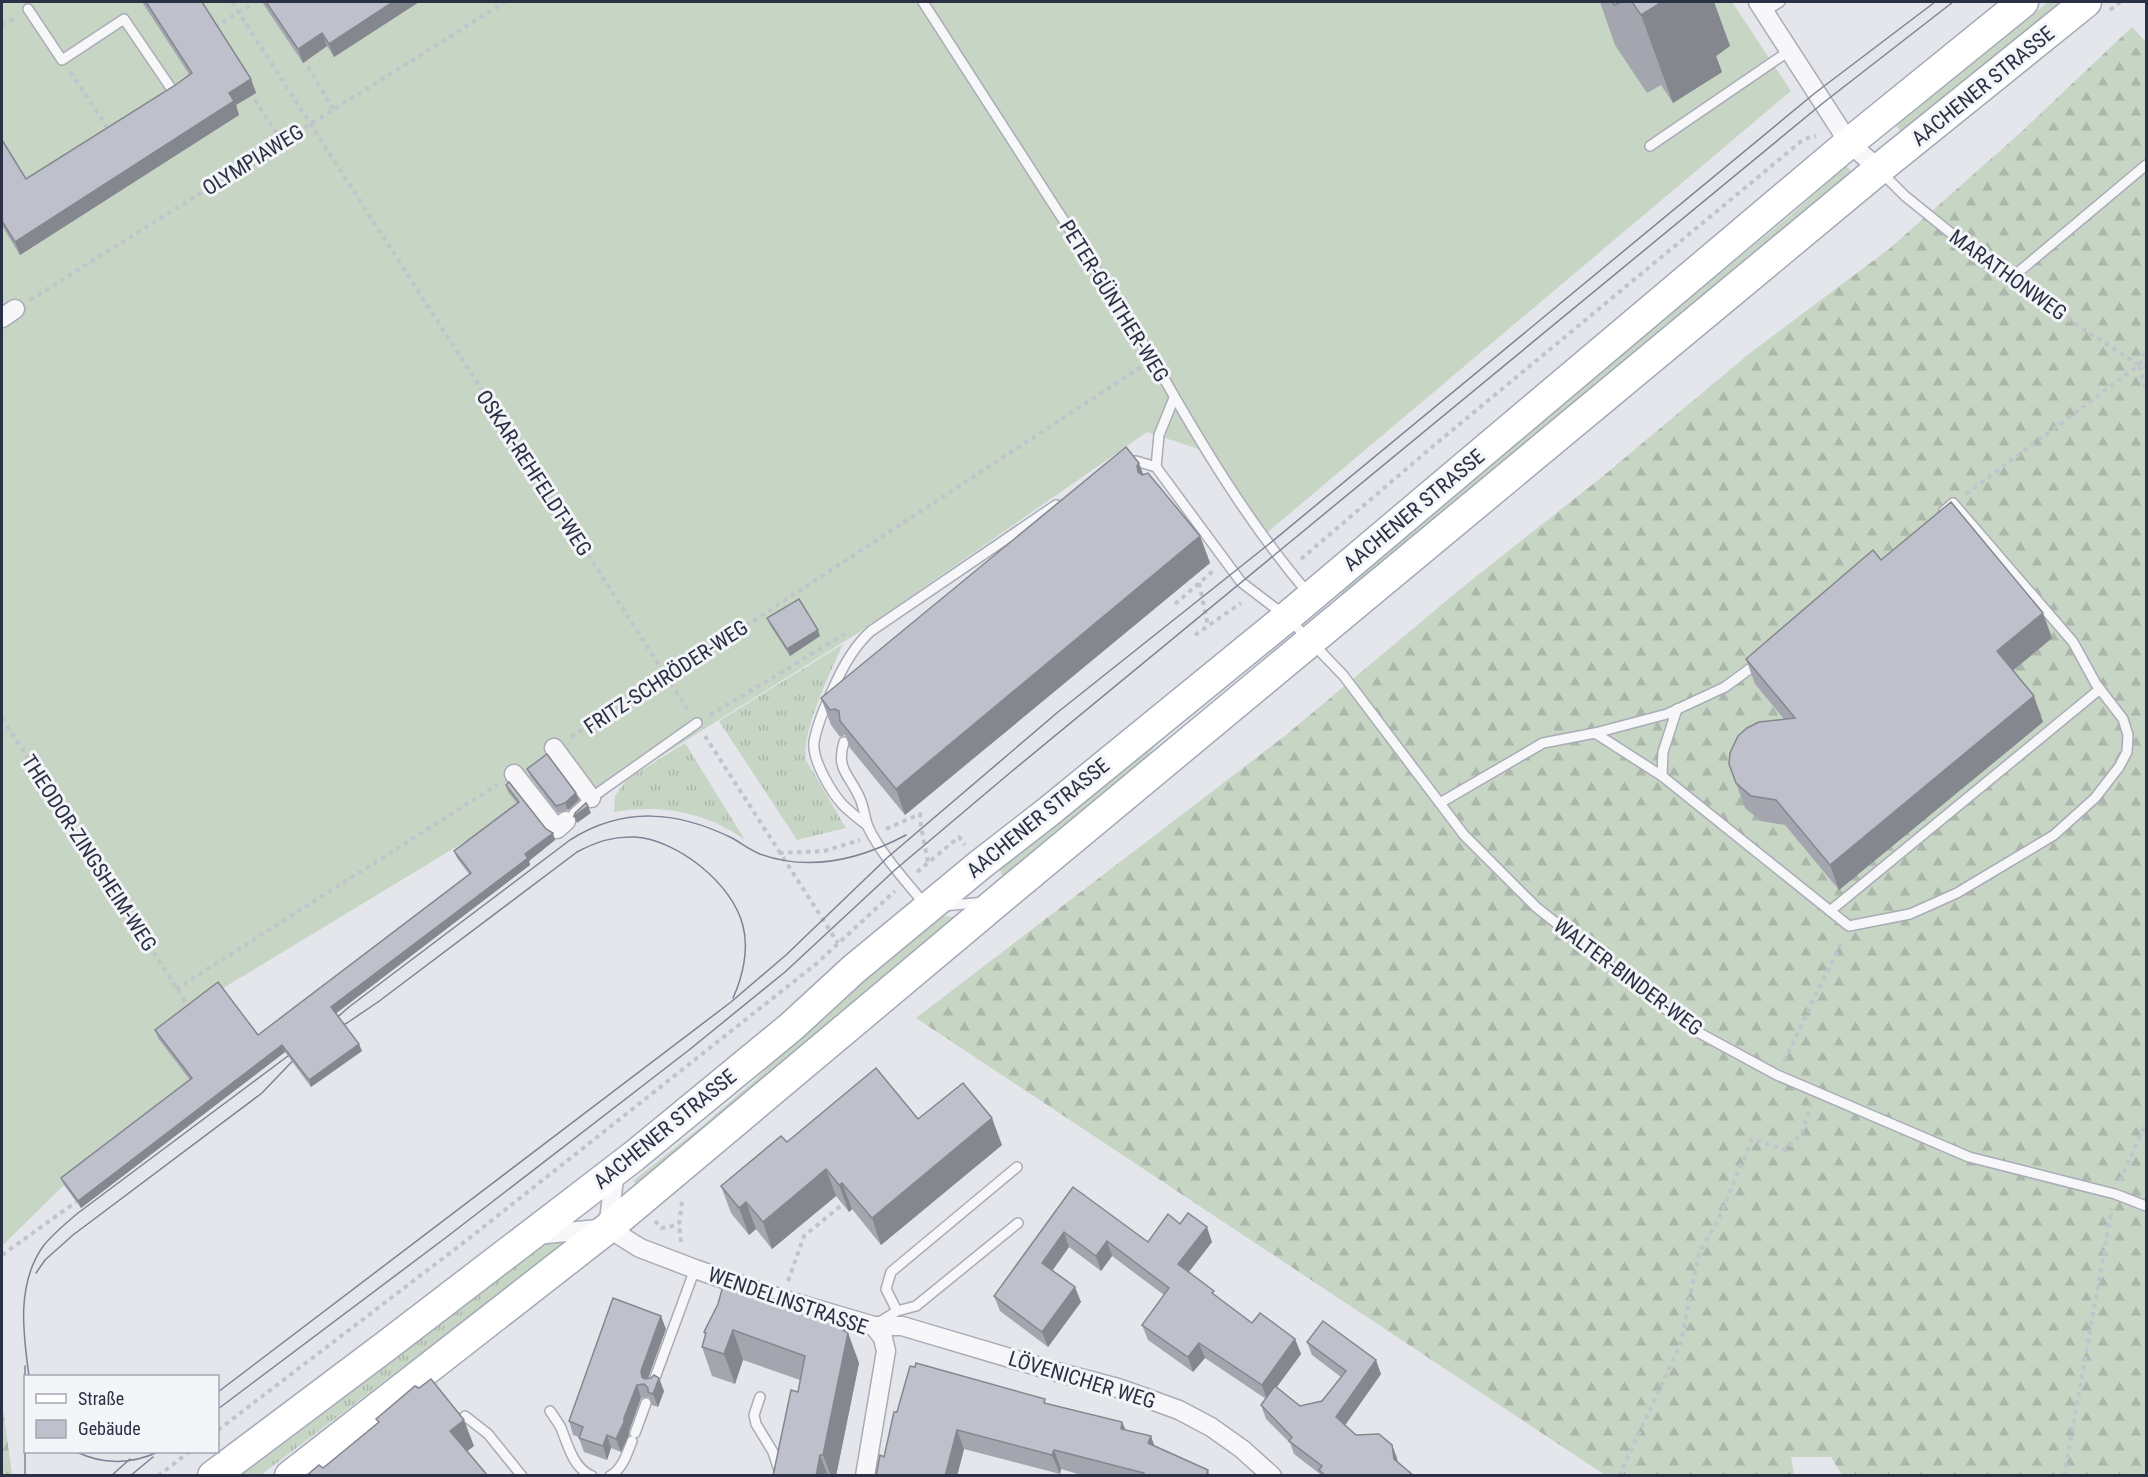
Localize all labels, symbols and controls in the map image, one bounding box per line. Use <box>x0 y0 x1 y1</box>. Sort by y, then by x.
street label: AACHENER STRASSE <box>1907 21 2059 151</box>
street label: OLYMPIAWEG <box>198 120 308 200</box>
street label: PETER-GÜNTHER-WEG <box>1054 216 1174 386</box>
street label: MARATHONWEG <box>1945 225 2071 325</box>
street label: OSKAR-REHFELDT-WEG <box>471 386 597 560</box>
street label: AACHENER STRASSE <box>1339 444 1489 576</box>
street label: FRITZ-SCHRÖDER-WEG <box>580 615 752 739</box>
street label: THEODOR-ZINGSHEIM-WEG <box>17 750 161 956</box>
street label: AACHENER STRASSE <box>962 753 1114 883</box>
street label: WALTER-BINDER-WEG <box>1549 913 1707 1041</box>
street label: AACHENER STRASSE <box>589 1064 741 1194</box>
street label: WENDELINSTRASSE <box>705 1262 871 1340</box>
street label: LÖVENICHER WEG <box>1006 1346 1158 1414</box>
legend <box>24 1375 219 1453</box>
text: Straße <box>78 1388 124 1409</box>
text: Gebäude <box>78 1418 141 1439</box>

